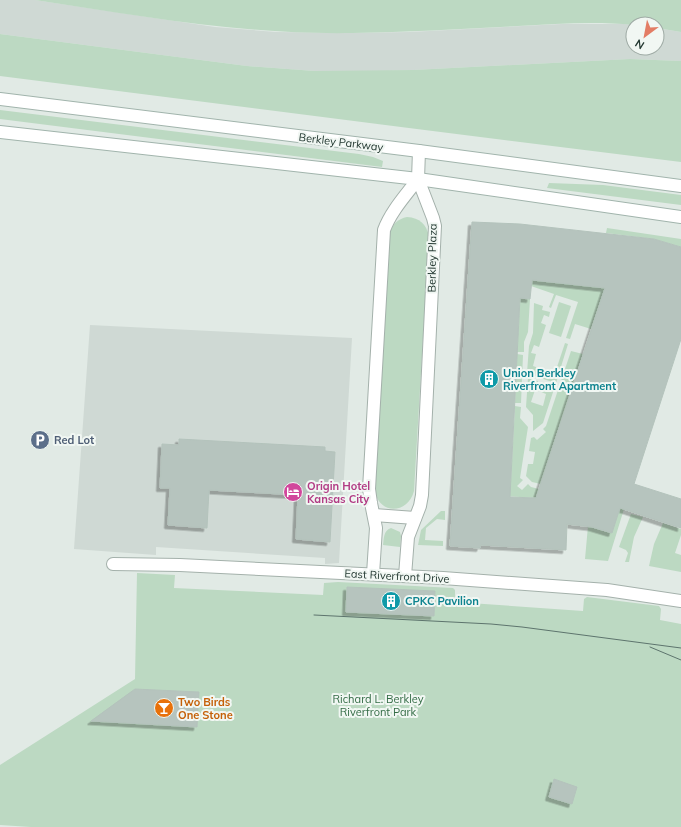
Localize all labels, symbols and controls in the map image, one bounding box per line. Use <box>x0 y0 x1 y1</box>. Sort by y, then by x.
north arrow <box>625 16 665 56</box>
text: N <box>632 36 647 53</box>
street label: Berkley Parkway <box>298 130 384 154</box>
street label: Berkley Plaza <box>424 223 440 293</box>
place label: Union Berkley Riverfront Apartment <box>503 366 616 393</box>
building icon: Union Berkley Riverfront Apartment <box>478 368 500 390</box>
parking icon: Red Lot <box>29 429 51 451</box>
place label: Red Lot <box>54 433 94 447</box>
place label: Origin Hotel Kansas City <box>307 479 370 506</box>
hotel icon: Origin Hotel Kansas City <box>282 481 304 503</box>
street label: East Riverfront Drive <box>344 566 450 586</box>
building icon: CPKC Pavilion <box>380 590 402 612</box>
place label: CPKC Pavilion <box>405 594 479 608</box>
park label: Richard L. Berkley Riverfront Park <box>332 692 424 719</box>
place label: Two Birds One Stone <box>178 695 233 722</box>
bar icon: Two Birds One Stone <box>153 697 175 719</box>

